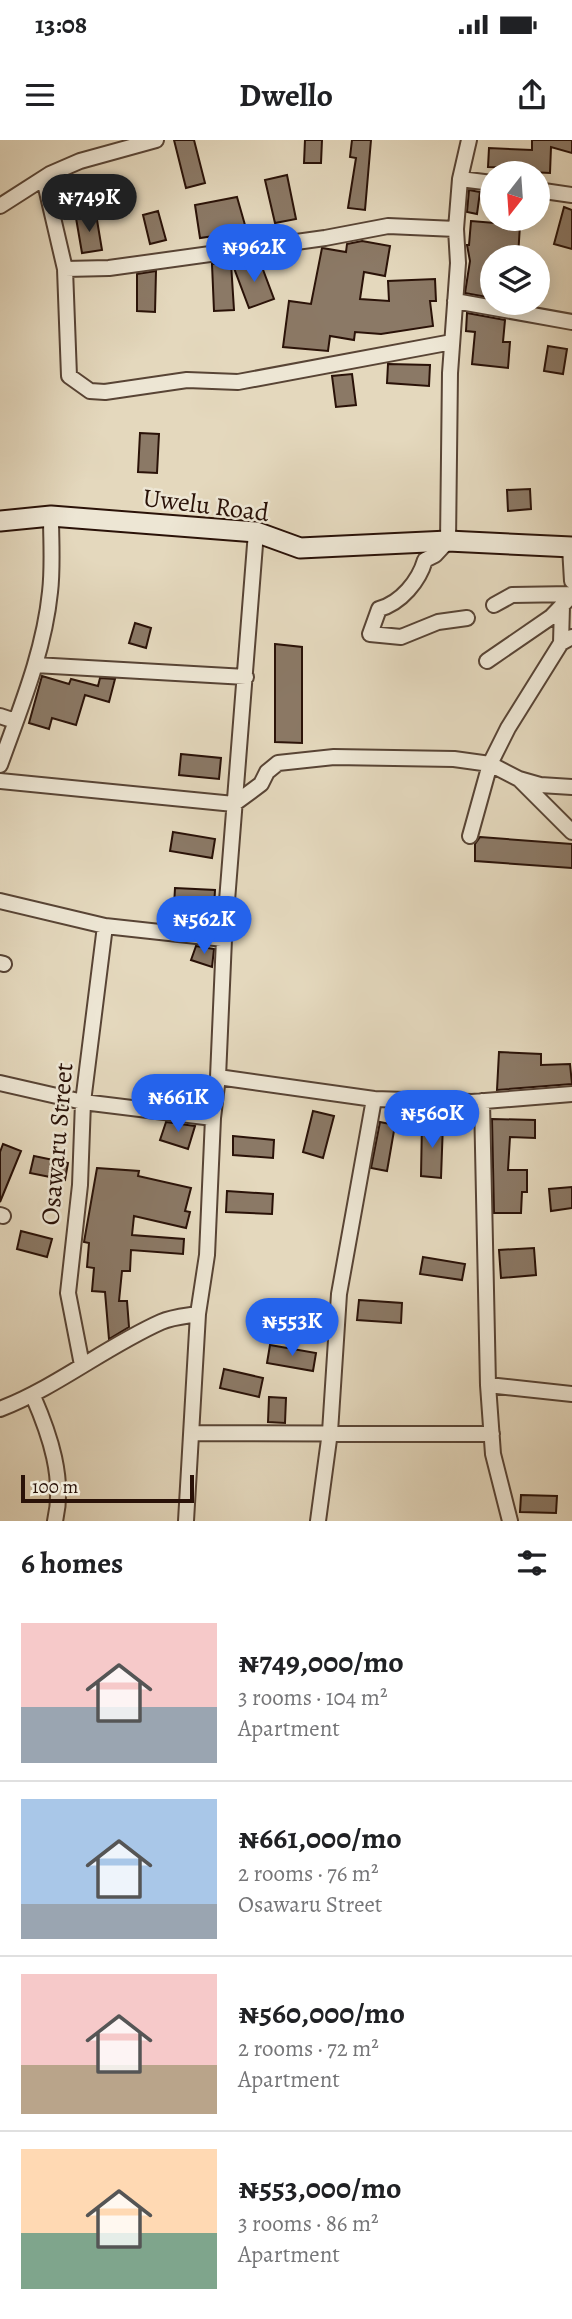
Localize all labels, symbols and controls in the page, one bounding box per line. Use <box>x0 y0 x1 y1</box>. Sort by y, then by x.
text: 13:08 <box>35 7 87 42</box>
text: Dwello <box>239 73 333 117</box>
icon: menu <box>21 76 59 114</box>
icon: share <box>513 76 551 114</box>
north arrow <box>480 161 550 231</box>
map controls <box>480 161 550 315</box>
pin: ₦749K <box>40 174 138 234</box>
text: ₦749K <box>58 181 120 212</box>
pin: ₦962K <box>205 225 303 284</box>
text: ₦962K <box>222 231 286 262</box>
button: layers <box>480 245 550 315</box>
street label: Uwelu Road <box>141 480 271 530</box>
pin: ₦562K <box>155 896 253 956</box>
text: ₦562K <box>172 903 236 934</box>
street label: Osawaru Street <box>32 1061 82 1227</box>
pin: ₦661K <box>129 1074 227 1134</box>
text: ₦661K <box>147 1081 209 1112</box>
pin: ₦560K <box>383 1090 481 1150</box>
text: ₦560K <box>400 1097 464 1128</box>
pin: ₦553K <box>243 1298 341 1358</box>
text: ₦553K <box>262 1305 322 1336</box>
scale bar <box>21 1472 194 1504</box>
text: 100 m <box>32 1474 78 1500</box>
text: 6 homes <box>21 1543 123 1583</box>
icon: filters <box>513 1544 551 1582</box>
text: ₦749,000/mo <box>238 1642 404 1682</box>
icon: home <box>77 1651 161 1735</box>
text: 3 rooms · 104 m² <box>238 1682 387 1713</box>
text: Apartment <box>238 1713 340 1744</box>
text: ₦661,000/mo <box>238 1818 402 1858</box>
icon: home <box>77 1827 161 1911</box>
text: 2 rooms · 76 m² <box>238 1858 379 1889</box>
text: Osawaru Street <box>238 1889 382 1920</box>
text: ₦560,000/mo <box>238 1993 405 2033</box>
icon: home <box>77 2002 161 2086</box>
text: 2 rooms · 72 m² <box>238 2033 379 2064</box>
text: Apartment <box>238 2064 340 2095</box>
text: ₦553,000/mo <box>238 2168 402 2208</box>
icon: home <box>77 2177 161 2261</box>
text: 3 rooms · 86 m² <box>238 2208 379 2239</box>
text: Apartment <box>238 2239 340 2270</box>

